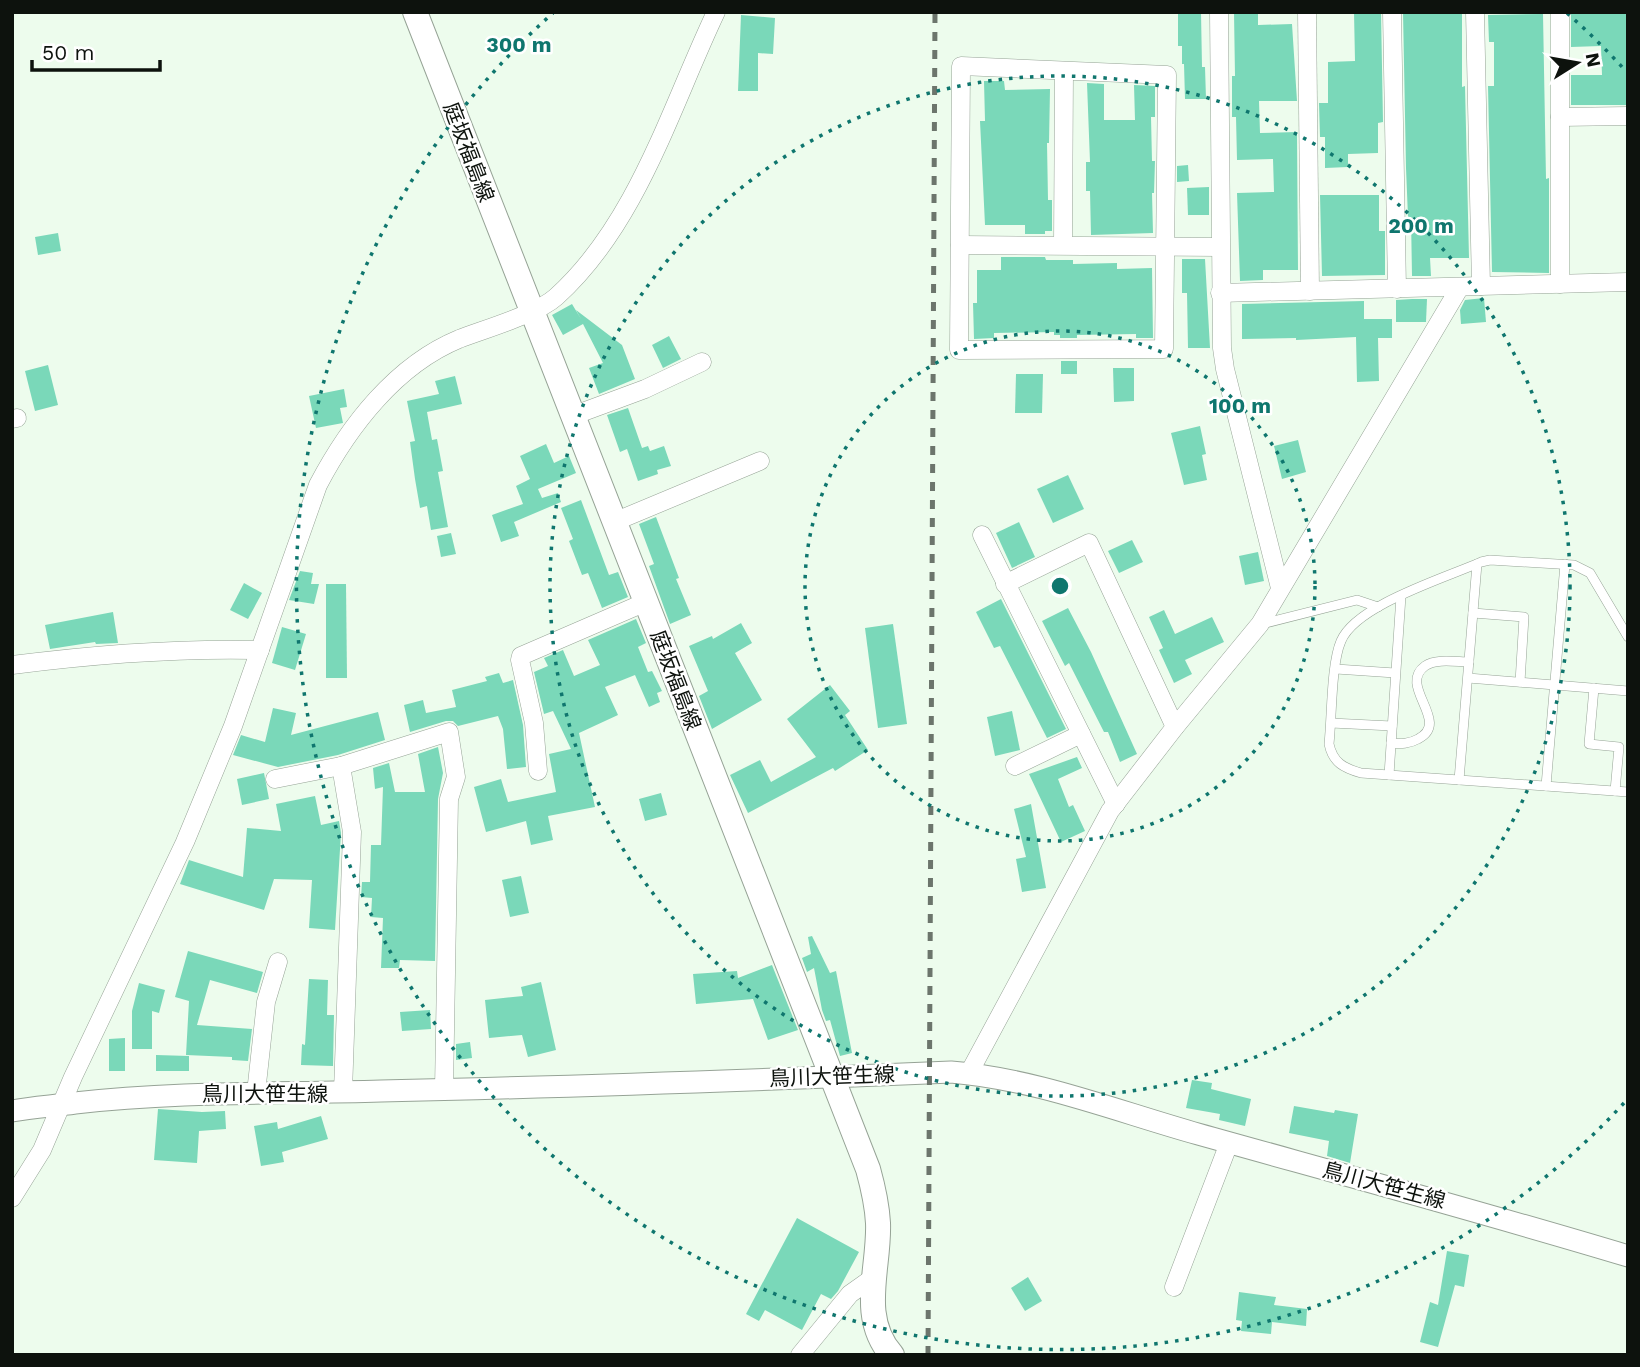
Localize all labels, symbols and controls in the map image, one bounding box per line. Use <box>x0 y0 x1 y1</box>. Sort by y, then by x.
scale bar <box>32 28 159 72</box>
north arrow <box>1542 28 1612 98</box>
text: 300 m <box>486 32 552 57</box>
text: 50 m <box>42 40 94 65</box>
text: N <box>1581 51 1606 69</box>
street label: 庭坂福島線 <box>439 99 499 205</box>
text: 200 m <box>1388 213 1454 238</box>
text: 100 m <box>1209 393 1271 418</box>
centre of rings <box>1048 574 1072 598</box>
street label: 庭坂福島線 <box>646 627 706 733</box>
street label: 鳥川大笹生線 <box>769 1061 895 1091</box>
street label: 鳥川大笹生線 <box>202 1081 328 1106</box>
street label: 鳥川大笹生線 <box>1320 1157 1448 1213</box>

